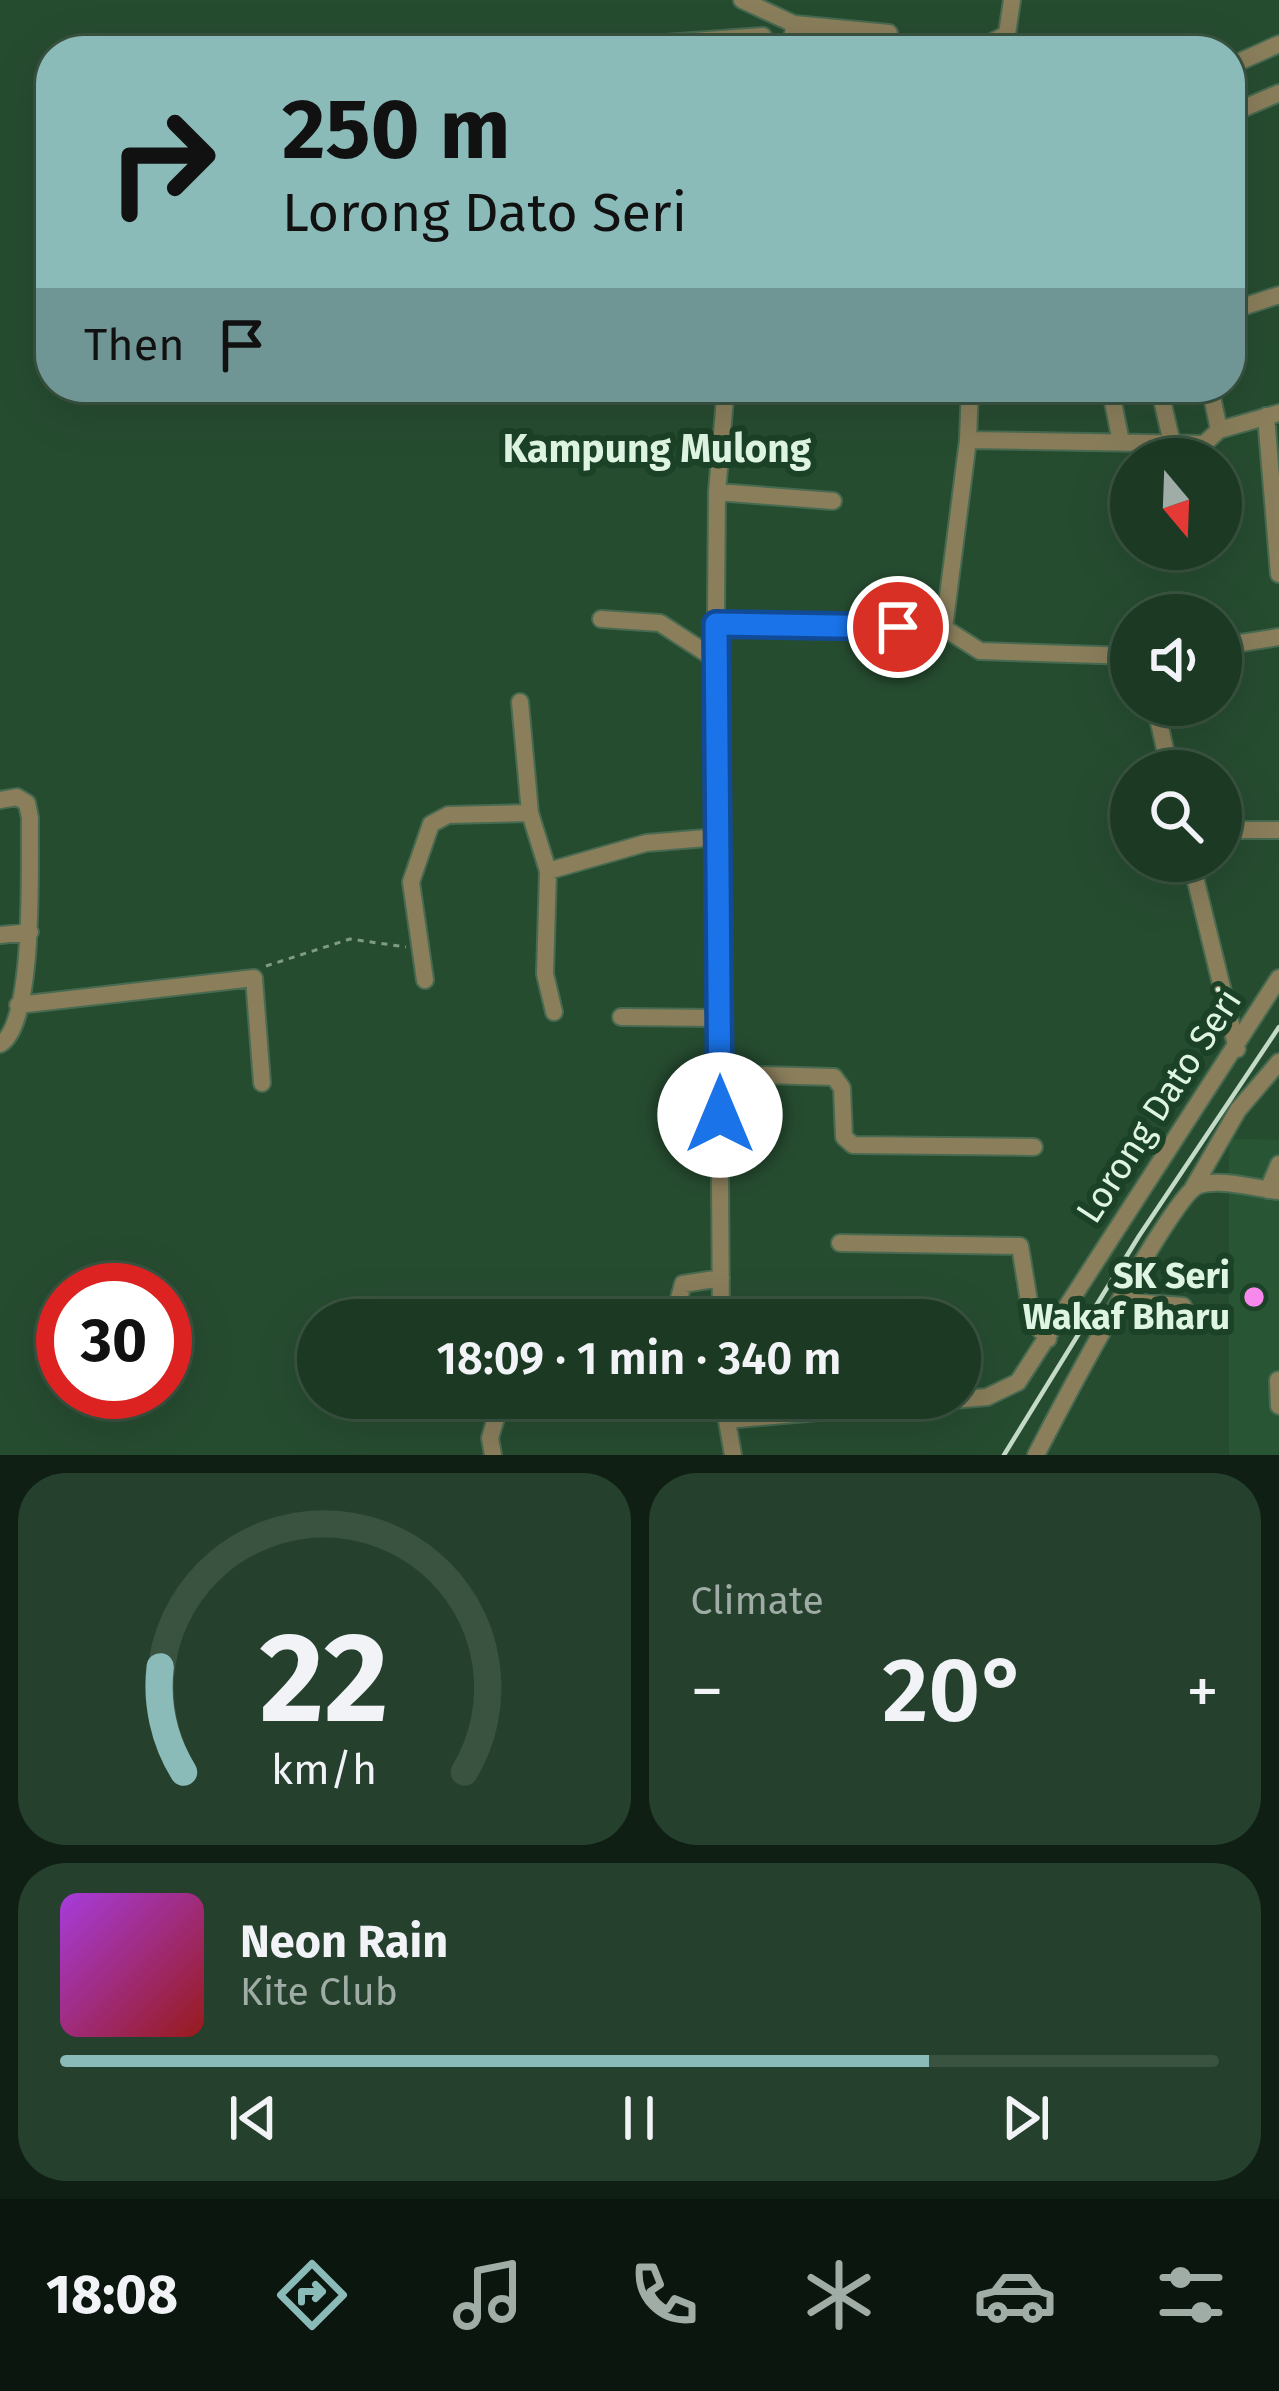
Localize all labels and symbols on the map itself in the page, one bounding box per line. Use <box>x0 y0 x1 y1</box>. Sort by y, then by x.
district label: Kampung Mulong <box>503 426 812 472</box>
north arrow <box>1110 438 1242 570</box>
pin <box>847 576 949 678</box>
street label: Lorong Dato Seri <box>1067 981 1251 1231</box>
position arrow <box>657 1052 783 1178</box>
place label: SK Seri Wakaf Bharu <box>1023 1254 1230 1339</box>
speed limit sign: 30 <box>36 1263 192 1419</box>
marker: SK Seri Wakaf Bharu <box>1241 1284 1267 1310</box>

